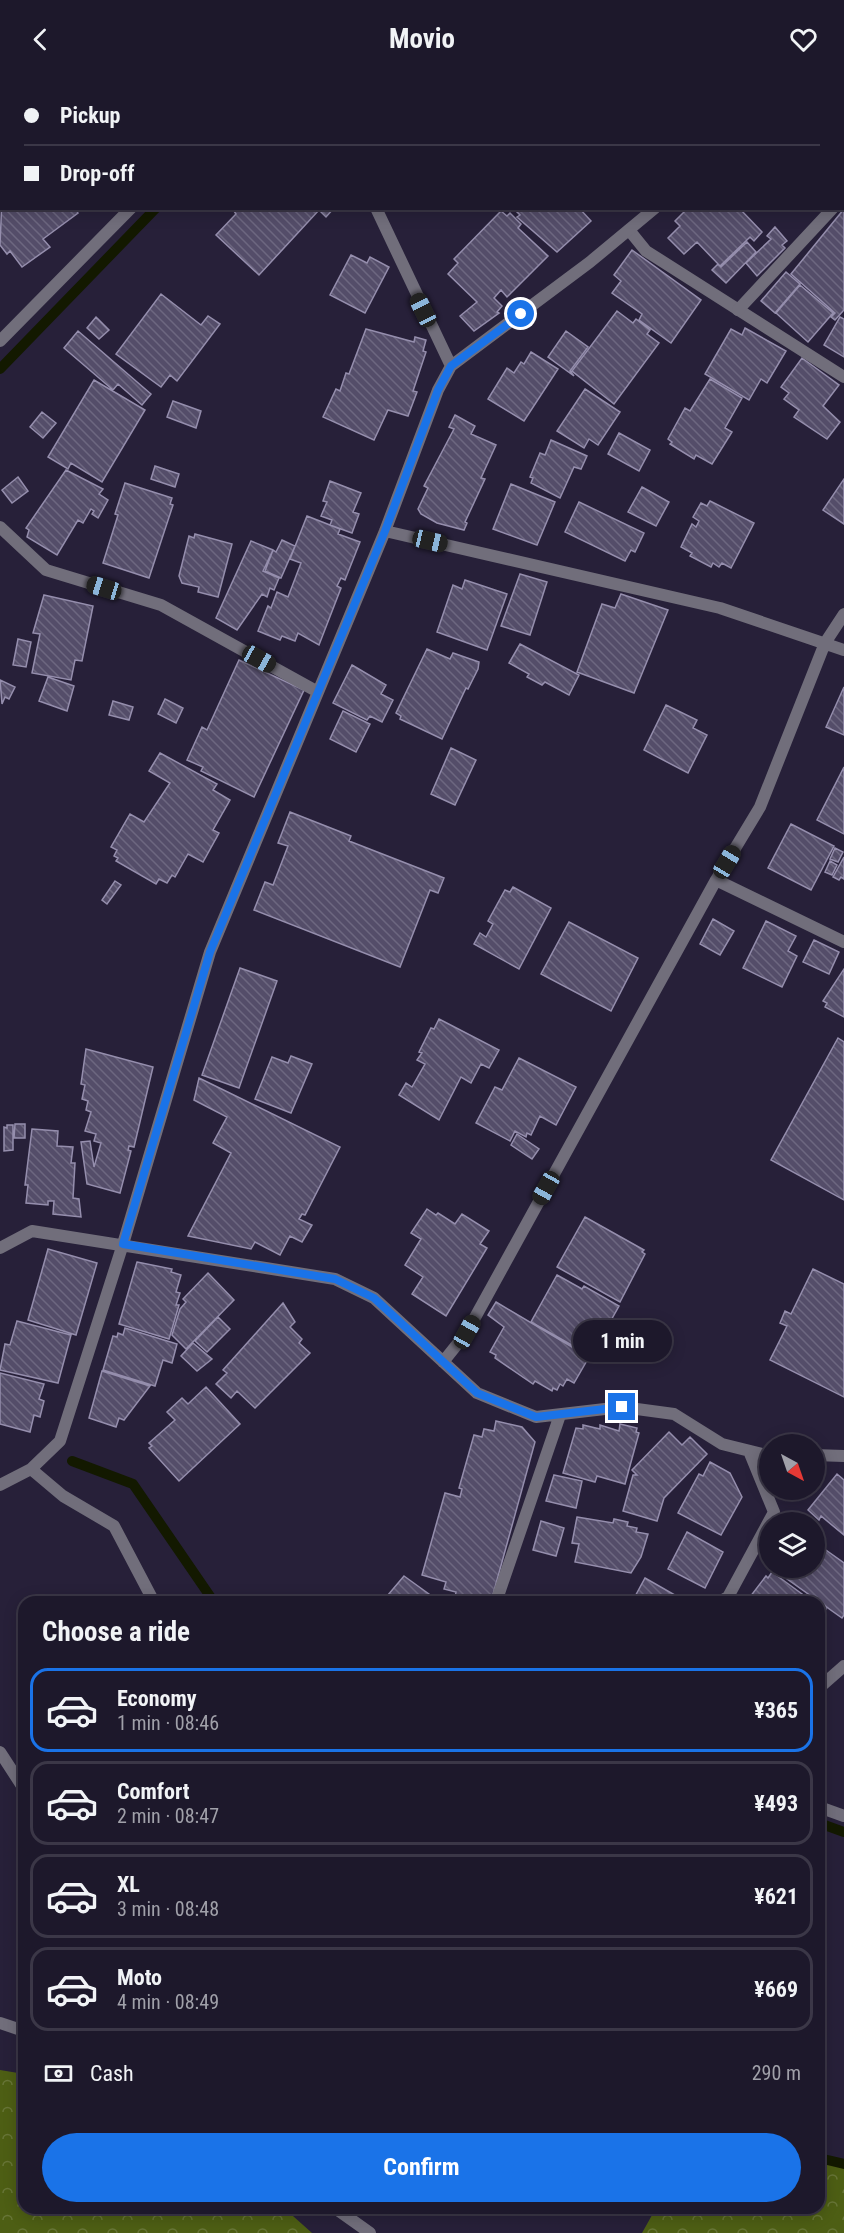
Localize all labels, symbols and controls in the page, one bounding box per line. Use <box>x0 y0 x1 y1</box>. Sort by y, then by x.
icon: back <box>24 23 57 56</box>
text: Movio <box>389 23 455 55</box>
icon: heart <box>787 23 820 56</box>
text: Pickup <box>60 103 120 128</box>
text: Drop-off <box>60 161 134 186</box>
car <box>407 290 439 330</box>
route start <box>507 300 534 327</box>
car <box>410 528 450 554</box>
car <box>84 574 124 602</box>
car <box>239 642 279 676</box>
car <box>710 842 744 882</box>
car <box>529 1168 563 1208</box>
car <box>450 1312 484 1352</box>
callout: 1 min <box>572 1320 672 1362</box>
text: 1 min <box>600 1329 645 1353</box>
route end <box>608 1393 635 1420</box>
north arrow <box>759 1434 825 1500</box>
map controls <box>759 1434 825 1578</box>
button: layers <box>759 1512 825 1578</box>
text: Choose a ride <box>42 1616 190 1648</box>
icon: car <box>45 1683 99 1737</box>
text: Economy <box>117 1686 197 1711</box>
text: ¥365 <box>754 1698 798 1723</box>
text: 1 min · 08:46 <box>117 1711 219 1735</box>
icon: car <box>45 1776 99 1830</box>
text: Comfort <box>117 1779 190 1804</box>
text: ¥493 <box>754 1791 798 1816</box>
text: 2 min · 08:47 <box>117 1804 219 1828</box>
icon: car <box>45 1869 99 1923</box>
text: XL <box>117 1872 140 1897</box>
text: ¥621 <box>754 1884 798 1909</box>
text: 3 min · 08:48 <box>117 1897 219 1921</box>
icon: car <box>45 1962 99 2016</box>
text: Moto <box>117 1965 162 1990</box>
text: ¥669 <box>754 1977 798 2002</box>
text: 4 min · 08:49 <box>117 1990 219 2014</box>
icon: cash <box>42 2057 75 2090</box>
text: Cash <box>90 2061 134 2086</box>
text: 290 m <box>752 2061 801 2085</box>
button: Confirm <box>42 2133 801 2202</box>

